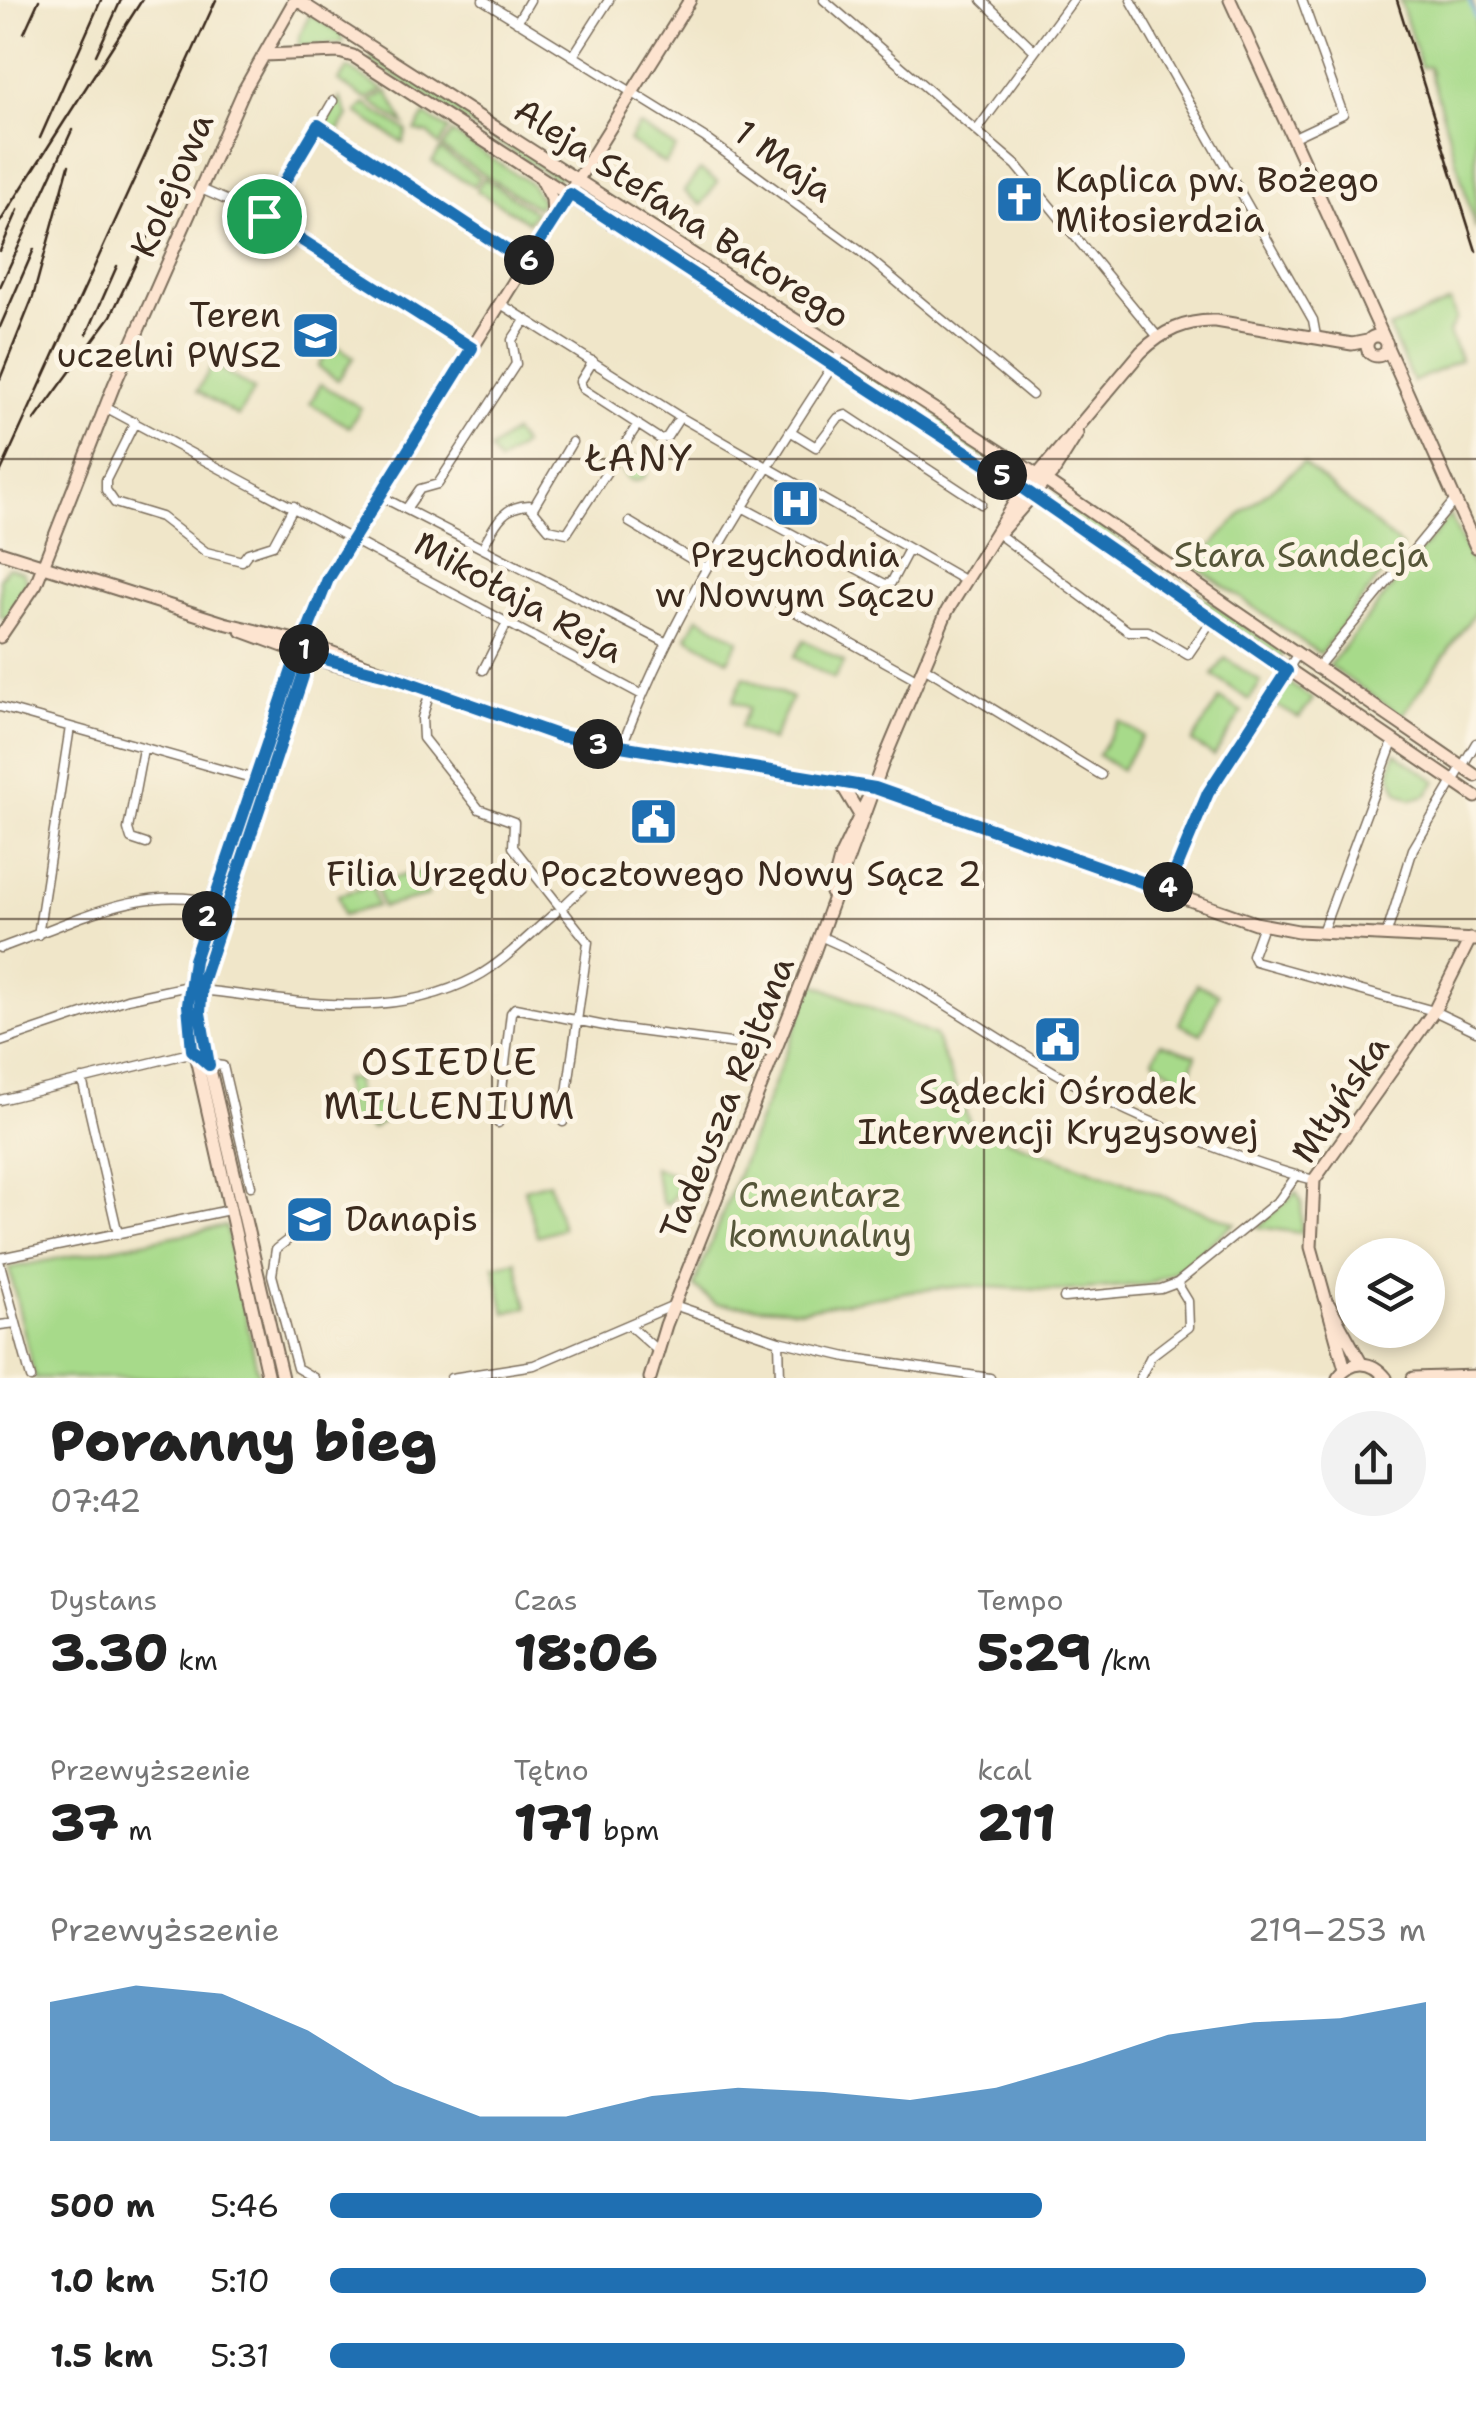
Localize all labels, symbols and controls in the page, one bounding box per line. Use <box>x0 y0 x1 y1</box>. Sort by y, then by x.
street label: Aleja Stefana Batorego <box>505 86 859 339</box>
street label: Kolejowa <box>119 105 224 264</box>
street label: 1 Maja <box>725 109 844 213</box>
place label: Kaplica pw. Bożego Miłosierdzia <box>1055 156 1379 243</box>
pin <box>222 174 307 259</box>
church icon: Kaplica pw. Bożego Miłosierdzia <box>994 174 1046 226</box>
icon: arrive <box>237 189 292 244</box>
pin: 6 <box>504 235 554 285</box>
text: 6 <box>519 241 539 279</box>
place label: Teren uczelni PWSZ <box>56 291 281 378</box>
school or university icon: Teren uczelni PWSZ <box>290 309 342 361</box>
district label: ŁANY <box>584 432 695 483</box>
pin: 5 <box>977 450 1027 500</box>
text: 5 <box>993 456 1011 494</box>
hospital icon: Przychodnia w Nowym Sączu <box>769 477 821 529</box>
street label: Mikołaja Reja <box>406 520 633 674</box>
place label: Przychodnia w Nowym Sączu <box>655 531 935 618</box>
park label: Stara Sandecja <box>1174 531 1428 578</box>
pin: 1 <box>279 624 329 674</box>
text: 1 <box>298 630 310 668</box>
pin: 3 <box>573 719 623 769</box>
text: 3 <box>588 725 608 763</box>
public building icon: Filia Urzędu Pocztowego Nowy Sącz 2 <box>628 796 680 848</box>
place label: Filia Urzędu Pocztowego Nowy Sącz 2 <box>326 850 982 897</box>
pin: 4 <box>1143 862 1193 912</box>
text: 4 <box>1158 868 1178 906</box>
pin: 2 <box>182 891 232 941</box>
text: 2 <box>197 897 217 935</box>
street label: Tadeusza Rejtana <box>648 949 805 1246</box>
public building icon: Sądecki Ośrodek Interwencji Kryzysowej <box>1032 1014 1084 1066</box>
street label: Młyńska <box>1280 1025 1400 1172</box>
district label: OSIEDLE MILLENIUM <box>323 1036 577 1131</box>
place label: Sądecki Ośrodek Interwencji Kryzysowej <box>858 1068 1258 1155</box>
park label: Cmentarz komunalny <box>728 1171 912 1258</box>
school or university icon: Danapis <box>284 1193 336 1245</box>
place label: Danapis <box>345 1195 478 1242</box>
map controls <box>1335 1238 1445 1348</box>
button: layers <box>1335 1238 1445 1348</box>
text: Poranny bieg <box>50 1404 437 1478</box>
button: share <box>1321 1411 1426 1516</box>
text: 07:42 <box>50 1479 141 1522</box>
text: Dystans <box>50 1581 157 1619</box>
text: Czas <box>514 1581 578 1619</box>
text: Tempo <box>977 1581 1064 1619</box>
text: 3.30 <box>50 1619 169 1686</box>
text: 18:06 <box>514 1619 658 1686</box>
text: 5:29 <box>977 1619 1092 1686</box>
text: km <box>169 1641 218 1679</box>
text: /km <box>1092 1641 1151 1679</box>
text: Przewyższenie <box>50 1751 251 1789</box>
text: Tętno <box>514 1751 589 1789</box>
text: kcal <box>977 1751 1032 1789</box>
text: 37 <box>50 1789 119 1856</box>
text: 171 <box>514 1789 593 1856</box>
text: 211 <box>977 1789 1056 1856</box>
text: m <box>119 1811 152 1849</box>
text: bpm <box>593 1811 659 1849</box>
text: Przewyższenie <box>50 1908 280 1951</box>
text: 219–253 m <box>1247 1908 1426 1951</box>
text: 500 m <box>50 2184 155 2227</box>
text: 5:46 <box>210 2184 280 2227</box>
text: 1.0 km <box>50 2259 155 2302</box>
text: 5:10 <box>210 2259 270 2302</box>
text: 1.5 km <box>50 2334 153 2377</box>
text: 5:31 <box>210 2334 270 2377</box>

